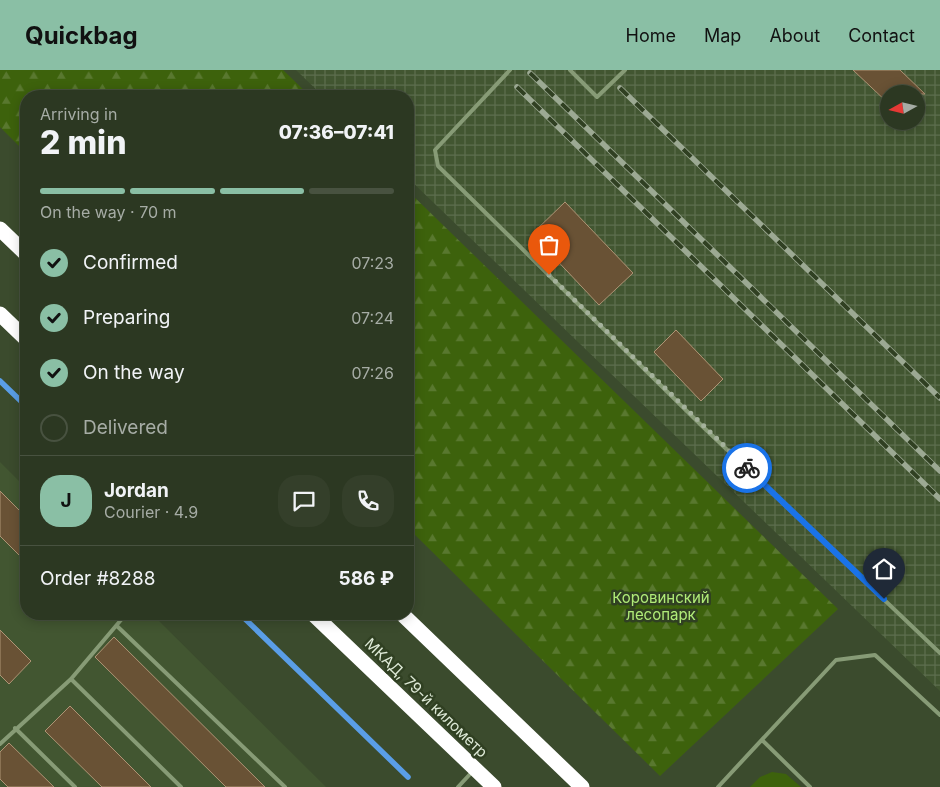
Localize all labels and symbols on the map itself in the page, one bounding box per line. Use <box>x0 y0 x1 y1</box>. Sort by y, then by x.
north arrow <box>880 85 925 130</box>
pin <box>528 224 570 275</box>
courier <box>722 443 772 493</box>
pin <box>863 548 905 599</box>
park label: Коровинский лесопарк <box>612 588 710 624</box>
street label: МКАД, 79-й километр <box>361 634 492 761</box>

